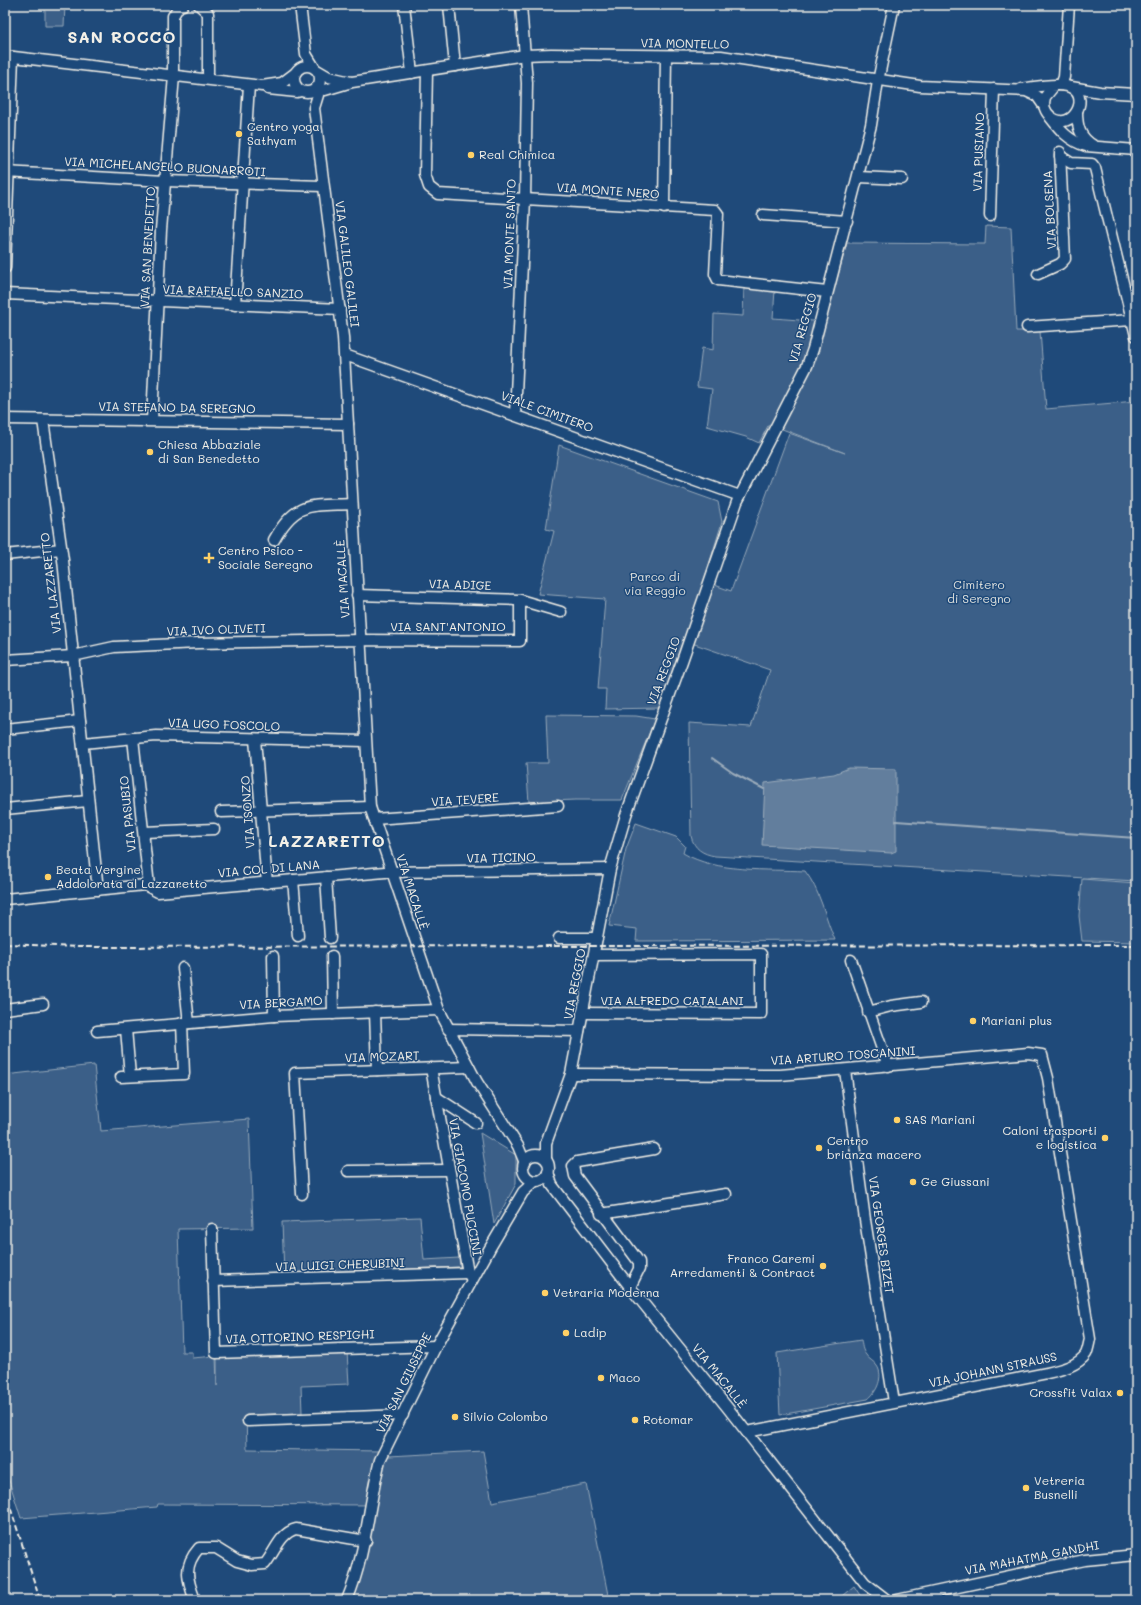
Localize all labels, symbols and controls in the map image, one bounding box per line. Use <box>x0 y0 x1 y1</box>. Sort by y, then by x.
district label: SAN ROCCO <box>68 26 176 47</box>
street label: VIA MONTELLO <box>641 34 730 52</box>
street label: VIA PUSIANO <box>969 112 987 192</box>
place label: Centro yoga Sathyam <box>247 118 320 148</box>
marker: Centro yoga Sathyam <box>234 129 244 139</box>
place label: Real Chimica <box>479 146 555 162</box>
marker: Real Chimica <box>466 150 476 160</box>
street label: VIA MICHELANGELO BUONARROTI <box>64 153 266 179</box>
street label: VIA BOLSENA <box>1039 170 1059 250</box>
street label: VIA MONTE SANTO <box>499 178 519 289</box>
street label: VIA MONTE NERO <box>556 178 660 202</box>
street label: VIA SAN BENEDETTO <box>136 186 158 308</box>
street label: VIA GALILEO GALILEI <box>332 200 364 328</box>
street label: VIA RAFFAELLO SANZIO <box>162 281 304 301</box>
street label: VIA REGGIO <box>784 291 820 365</box>
street label: VIALE CIMITERO <box>499 387 596 435</box>
street label: VIA STEFANO DA SEREGNO <box>98 398 256 416</box>
place label: Chiesa Abbaziale di San Benedetto <box>158 436 261 466</box>
marker: Chiesa Abbaziale di San Benedetto <box>145 447 155 457</box>
street label: VIA LAZZARETTO <box>36 532 64 635</box>
street label: VIA MACALLÈ <box>331 539 353 619</box>
place label: Centro Psico - Sociale Seregno <box>218 542 313 572</box>
marker: Centro Psico - Sociale Seregno <box>203 552 215 564</box>
park label: Parco di via Reggio <box>624 568 686 598</box>
street label: VIA ADIGE <box>428 575 492 593</box>
park label: Cimitero di Seregno <box>947 576 1011 606</box>
street label: VIA SANT'ANTONIO <box>390 618 506 634</box>
street label: VIA IVO OLIVETI <box>166 619 266 639</box>
street label: VIA REGGIO <box>643 634 683 707</box>
street label: VIA UGO FOSCOLO <box>168 714 280 734</box>
street label: VIA PASUBIO <box>115 775 139 853</box>
street label: VIA ISONZO <box>236 775 258 849</box>
street label: VIA TEVERE <box>431 789 499 809</box>
district label: LAZZARETTO <box>268 830 386 851</box>
street label: VIA TICINO <box>466 848 536 866</box>
street label: VIA MACALLÈ <box>393 852 433 932</box>
street label: VIA COL DI LANA <box>217 856 321 880</box>
place label: Beata Vergine Addolorata al Lazzaretto <box>56 861 207 891</box>
marker: Beata Vergine Addolorata al Lazzaretto <box>43 872 53 882</box>
street label: VIA REGGIO <box>559 947 589 1021</box>
street label: VIA BERGAMO <box>239 992 323 1012</box>
street label: VIA ALFREDO CATALANI <box>600 992 744 1008</box>
place label: Mariani plus <box>981 1012 1052 1028</box>
marker: Mariani plus <box>968 1016 978 1026</box>
street label: VIA ARTURO TOSCANINI <box>770 1042 916 1068</box>
street label: VIA MOZART <box>344 1047 420 1065</box>
place label: SAS Mariani <box>905 1111 975 1127</box>
marker: SAS Mariani <box>892 1115 902 1125</box>
street label: VIA GIACOMO PUCCINI <box>446 1117 486 1257</box>
place label: Caloni trasporti e logistica <box>1003 1122 1097 1152</box>
place label: Centro brianza macero <box>827 1132 921 1162</box>
marker: Caloni trasporti e logistica <box>1100 1133 1110 1143</box>
marker: Centro brianza macero <box>814 1143 824 1153</box>
place label: Ge Giussani <box>921 1173 990 1189</box>
street label: VIA GEORGES BIZET <box>866 1175 898 1295</box>
marker: Ge Giussani <box>908 1177 918 1187</box>
place label: Franco Caremi Arredamenti & Contract <box>670 1250 815 1280</box>
street label: VIA LUIGI CHERUBINI <box>275 1254 405 1274</box>
marker: Franco Caremi Arredamenti & Contract <box>818 1261 828 1271</box>
place label: Vetraria Moderna <box>553 1284 660 1300</box>
marker: Vetraria Moderna <box>540 1288 550 1298</box>
place label: Ladip <box>574 1324 606 1340</box>
street label: VIA OTTORINO RESPIGHI <box>225 1325 375 1347</box>
marker: Ladip <box>561 1328 571 1338</box>
street label: VIA SAN GIUSEPPE <box>372 1329 434 1436</box>
street label: VIA MACALLÈ <box>689 1340 751 1411</box>
street label: VIA JOHANN STRAUSS <box>927 1348 1059 1390</box>
place label: Maco <box>609 1369 640 1385</box>
marker: Maco <box>596 1373 606 1383</box>
place label: Crossfit Valax <box>1029 1384 1112 1400</box>
marker: Crossfit Valax <box>1115 1388 1125 1398</box>
place label: Silvio Colombo <box>463 1408 548 1424</box>
place label: Rotomar <box>643 1411 693 1427</box>
marker: Silvio Colombo <box>450 1412 460 1422</box>
marker: Rotomar <box>630 1415 640 1425</box>
place label: Vetreria Busnelli <box>1034 1472 1085 1502</box>
marker: Vetreria Busnelli <box>1021 1483 1031 1493</box>
street label: VIA MAHATMA GANDHI <box>963 1536 1100 1578</box>

